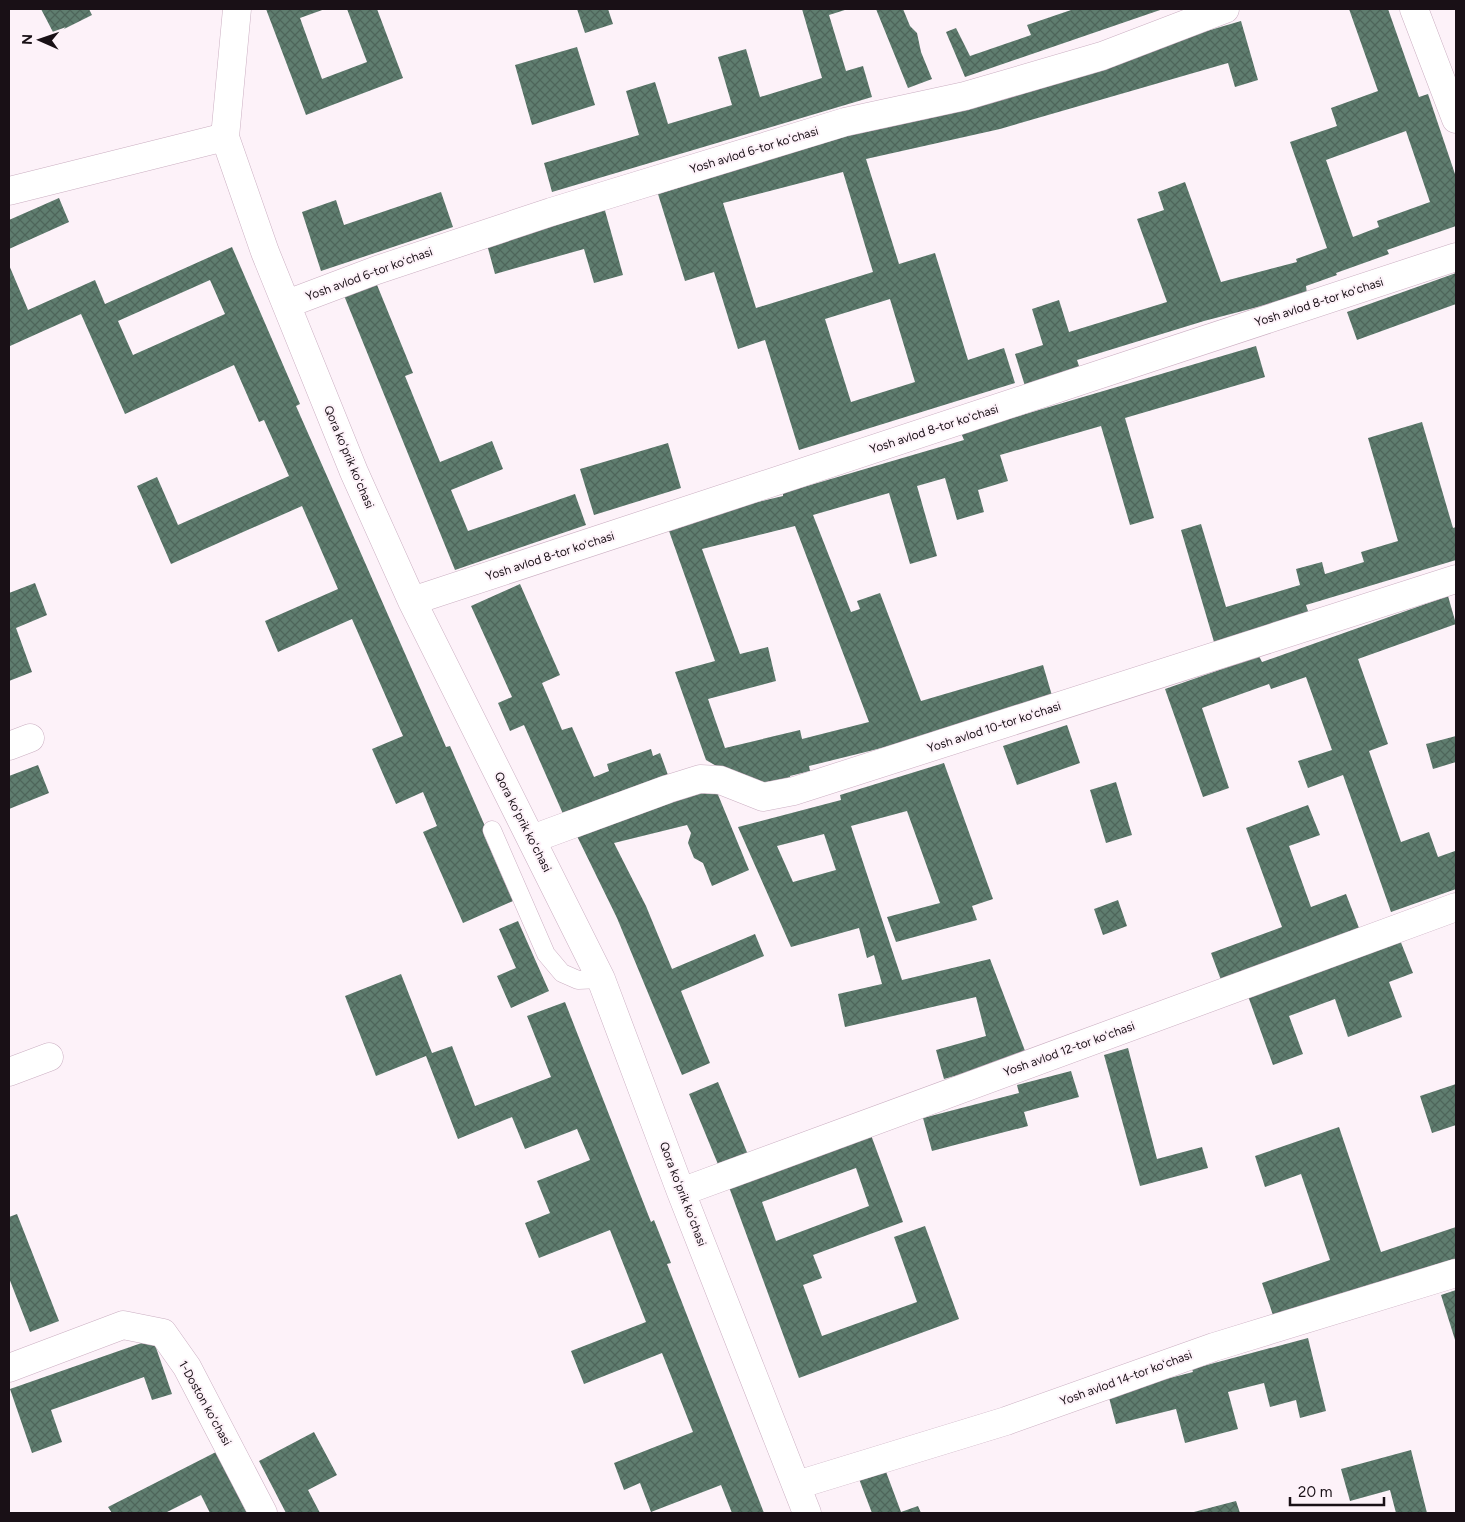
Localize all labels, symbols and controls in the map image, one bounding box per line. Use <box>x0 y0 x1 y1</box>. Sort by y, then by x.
north arrow <box>15 15 65 65</box>
text: N <box>19 34 36 45</box>
street label: Yosh avlod 6-tor koʻchasi <box>688 124 820 176</box>
street label: Yosh avlod 6-tor koʻchasi <box>304 245 434 303</box>
street label: Yosh avlod 8-tor koʻchasi <box>1253 275 1385 329</box>
street label: Yosh avlod 8-tor koʻchasi <box>868 402 1000 456</box>
street label: Qora koʻprik koʻchasi <box>321 403 377 511</box>
street label: Yosh avlod 8-tor koʻchasi <box>484 529 616 583</box>
street label: Yosh avlod 10-tor koʻchasi <box>925 699 1063 755</box>
street label: Qora koʻprik koʻchasi <box>492 770 554 874</box>
street label: Yosh avlod 12-tor koʻchasi <box>1001 1019 1137 1079</box>
street label: Qora koʻprik koʻchasi <box>657 1140 709 1248</box>
street label: Yosh avlod 14-tor koʻchasi <box>1058 1348 1194 1408</box>
street label: 1-Doston koʻchasi <box>176 1358 234 1448</box>
scale bar <box>1290 1474 1384 1506</box>
text: 20 m <box>1298 1483 1332 1501</box>

